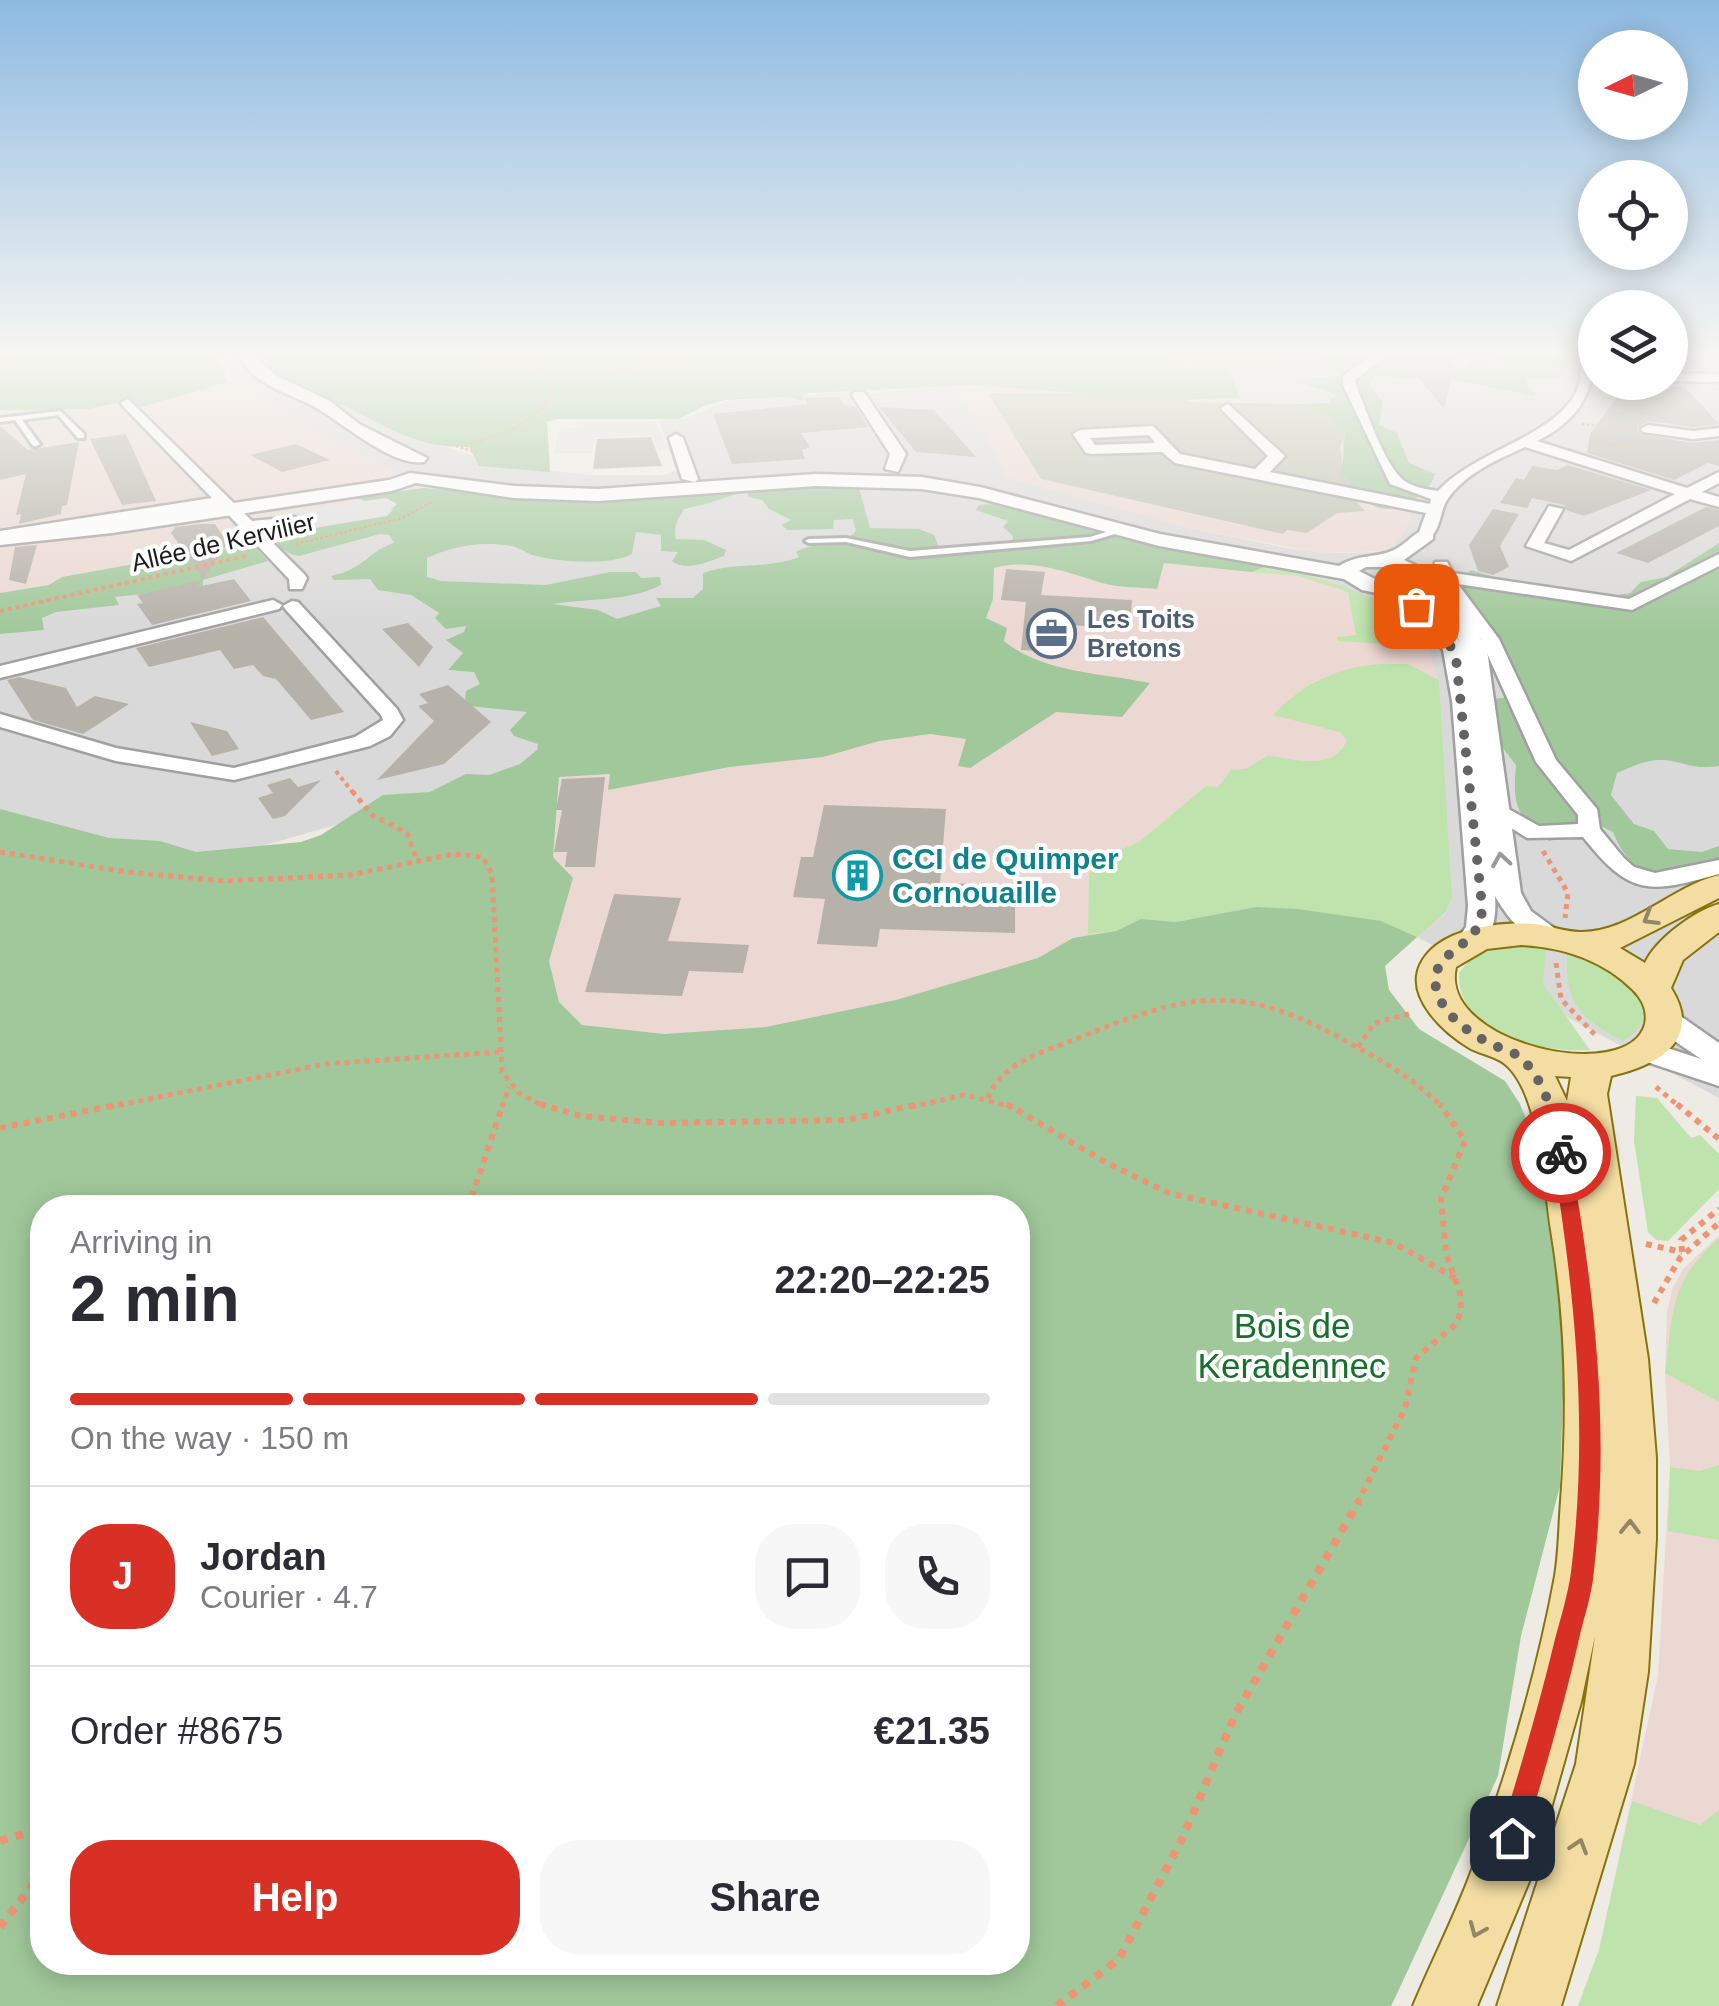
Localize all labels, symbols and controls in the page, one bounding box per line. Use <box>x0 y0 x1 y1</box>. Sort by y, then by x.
north arrow <box>1578 30 1688 140</box>
map controls <box>1578 30 1688 400</box>
button: locate <box>1578 160 1688 270</box>
button: layers <box>1578 290 1688 400</box>
street label: Allée de Kervilier <box>128 507 318 577</box>
pin <box>1374 564 1459 649</box>
icon: bag <box>1389 579 1444 634</box>
place label: Les Toits Bretons <box>1087 605 1195 662</box>
office icon: Les Toits Bretons <box>1026 607 1078 659</box>
place label: CCI de Quimper Cornouaille <box>892 842 1119 909</box>
building icon: CCI de Quimper Cornouaille <box>831 849 883 901</box>
one-way arrow <box>1491 852 1512 868</box>
one-way arrow <box>1643 906 1661 925</box>
courier <box>1511 1103 1611 1203</box>
icon: bike <box>1534 1126 1589 1181</box>
text: Arriving in <box>70 1224 212 1260</box>
text: 22:20–22:25 <box>774 1259 990 1301</box>
text: 2 min <box>70 1262 240 1335</box>
park label: Bois de Keradennec <box>1198 1306 1386 1385</box>
text: On the way · 150 m <box>70 1420 349 1456</box>
one-way arrow <box>1619 1518 1641 1534</box>
button: chat <box>755 1524 860 1629</box>
button: phone <box>885 1524 990 1629</box>
text: Jordan <box>200 1536 327 1578</box>
text: J <box>112 1555 133 1597</box>
text: Courier · 4.7 <box>200 1579 378 1615</box>
text: Order #8675 <box>70 1710 283 1752</box>
text: €21.35 <box>874 1710 990 1752</box>
pin <box>1470 1796 1555 1881</box>
icon: home <box>1485 1811 1540 1866</box>
one-way arrow <box>1568 1839 1588 1856</box>
button: Help <box>70 1840 520 1955</box>
button: Share <box>540 1840 990 1955</box>
one-way arrow <box>1469 1919 1489 1937</box>

